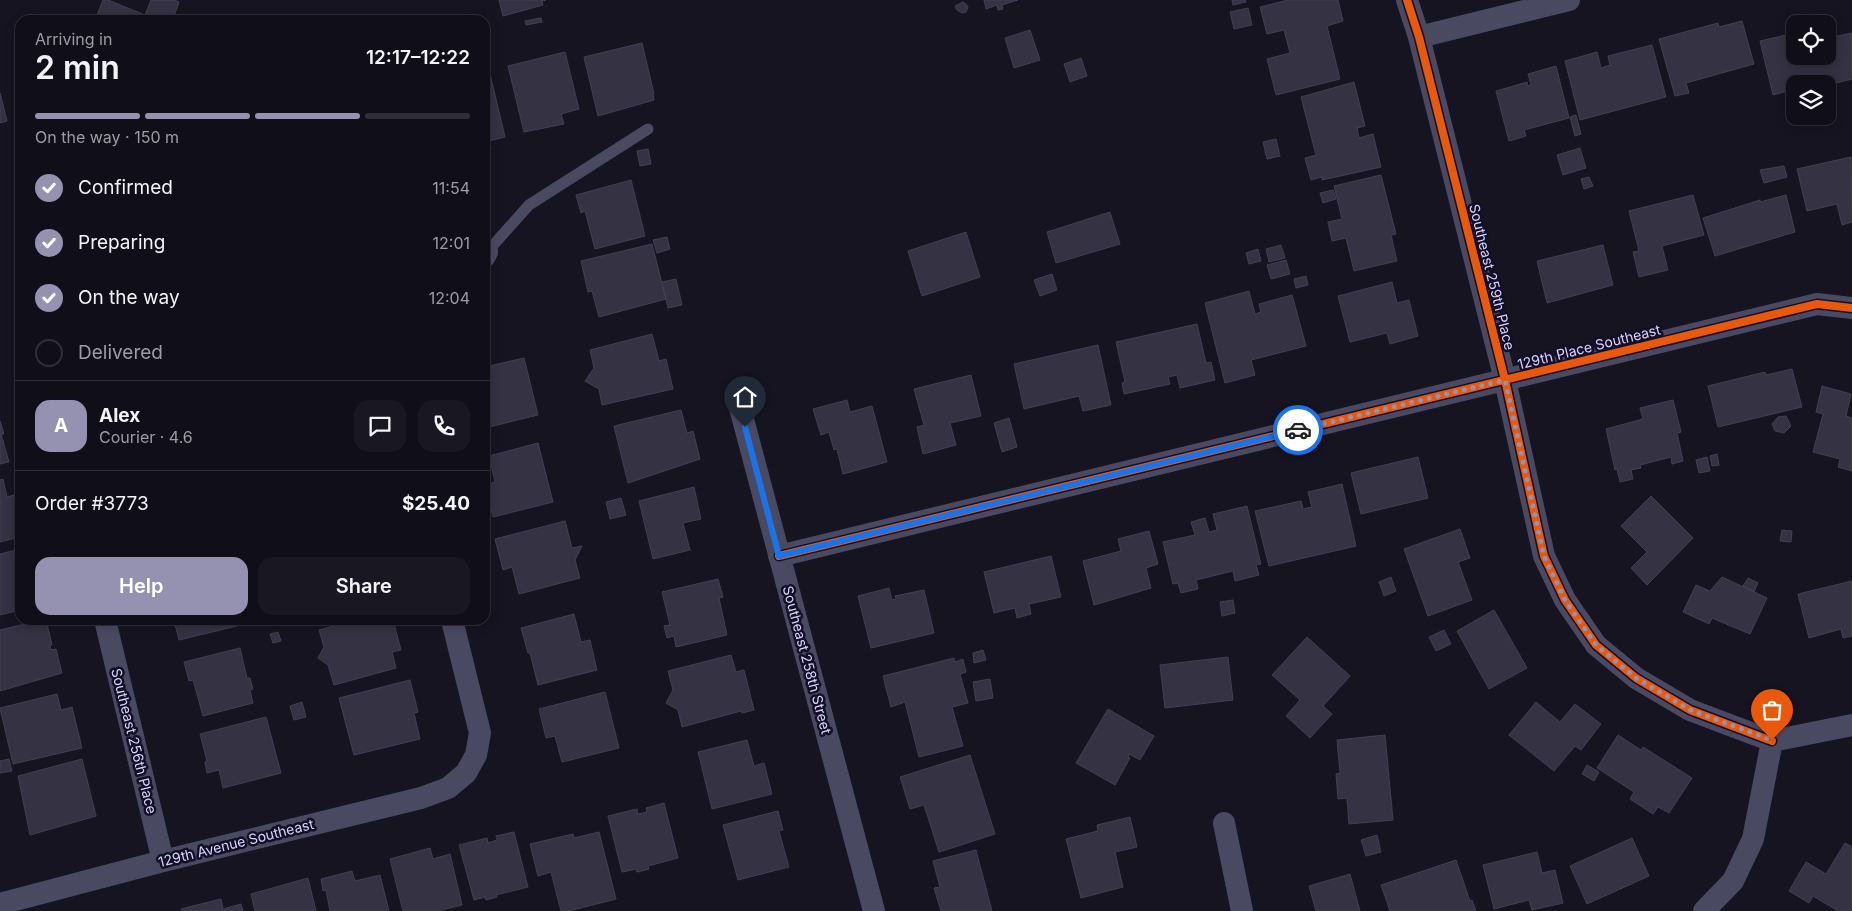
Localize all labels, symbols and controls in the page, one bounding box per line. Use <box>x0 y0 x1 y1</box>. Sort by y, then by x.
map controls <box>1786 15 1836 125</box>
button: locate <box>1786 15 1836 65</box>
text: Arriving in <box>35 29 112 49</box>
text: 12:17–12:22 <box>366 46 470 69</box>
text: 2 min <box>35 48 120 87</box>
button: layers <box>1786 75 1836 125</box>
text: On the way · 150 m <box>35 127 179 147</box>
icon: check <box>35 174 63 202</box>
text: Confirmed <box>78 176 173 199</box>
text: 11:54 <box>432 178 470 198</box>
street label: Southeast 259th Place <box>1466 202 1519 352</box>
icon: check <box>35 229 63 257</box>
text: Preparing <box>78 231 165 254</box>
text: 12:01 <box>433 233 470 253</box>
icon: check <box>35 284 63 312</box>
text: On the way <box>78 286 180 309</box>
text: 12:04 <box>429 288 470 308</box>
street label: 129th Place Southeast <box>1516 320 1663 373</box>
text: Delivered <box>78 341 163 364</box>
pin <box>724 376 766 427</box>
icon: home <box>731 383 759 411</box>
button: chat <box>354 400 406 452</box>
button: phone <box>418 400 470 452</box>
text: Alex <box>99 404 140 427</box>
courier <box>1273 405 1323 455</box>
text: A <box>54 414 68 437</box>
icon: car <box>1284 416 1312 444</box>
text: Courier · 4.6 <box>99 427 193 447</box>
text: Order #3773 <box>35 492 149 515</box>
text: $25.40 <box>402 492 470 515</box>
button: Help <box>35 557 248 615</box>
button: Share <box>258 557 470 615</box>
street label: Southeast 258th Street <box>780 584 836 736</box>
street label: Southeast 256th Place <box>108 666 161 815</box>
pin <box>1751 689 1793 740</box>
icon: bag <box>1758 696 1786 724</box>
street label: 129th Avenue Southeast <box>156 815 316 870</box>

